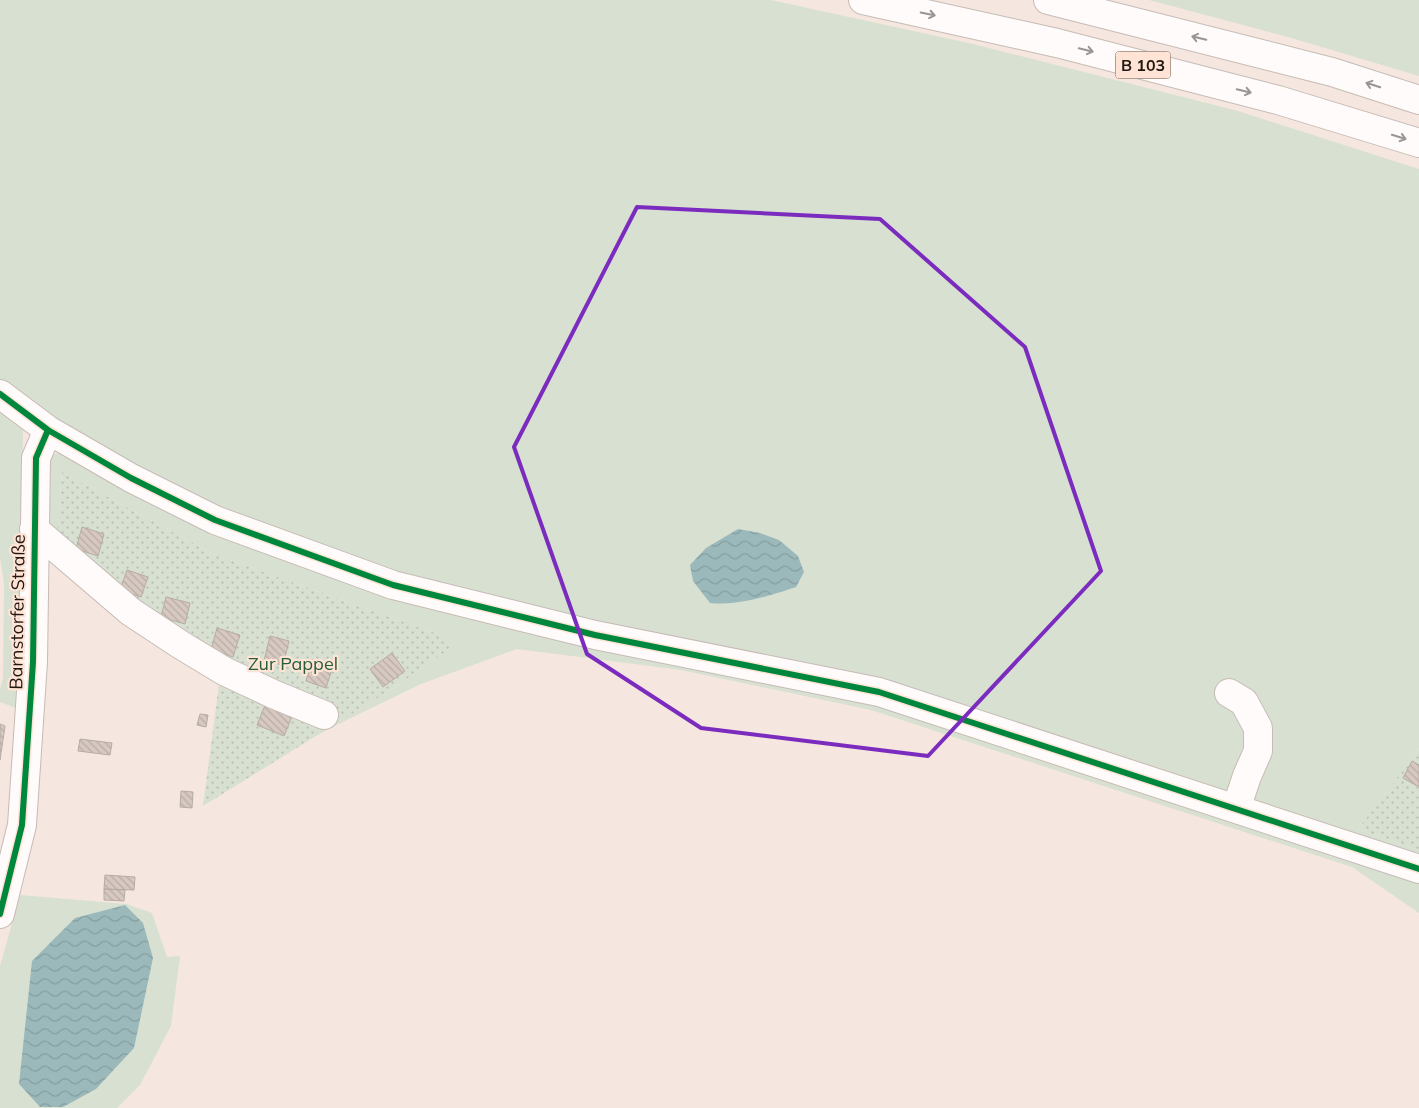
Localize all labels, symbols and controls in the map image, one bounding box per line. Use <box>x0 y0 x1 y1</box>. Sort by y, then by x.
one-way arrow <box>919 10 935 19</box>
one-way arrow <box>1191 33 1207 42</box>
one-way arrow <box>1078 46 1094 56</box>
road number: B 103 <box>1116 52 1170 78</box>
one-way arrow <box>1365 80 1381 90</box>
one-way arrow <box>1235 87 1251 96</box>
one-way arrow <box>1391 133 1407 142</box>
street label: Barnstorfer Straße <box>4 534 30 690</box>
park label: Zur Pappel <box>248 652 338 675</box>

